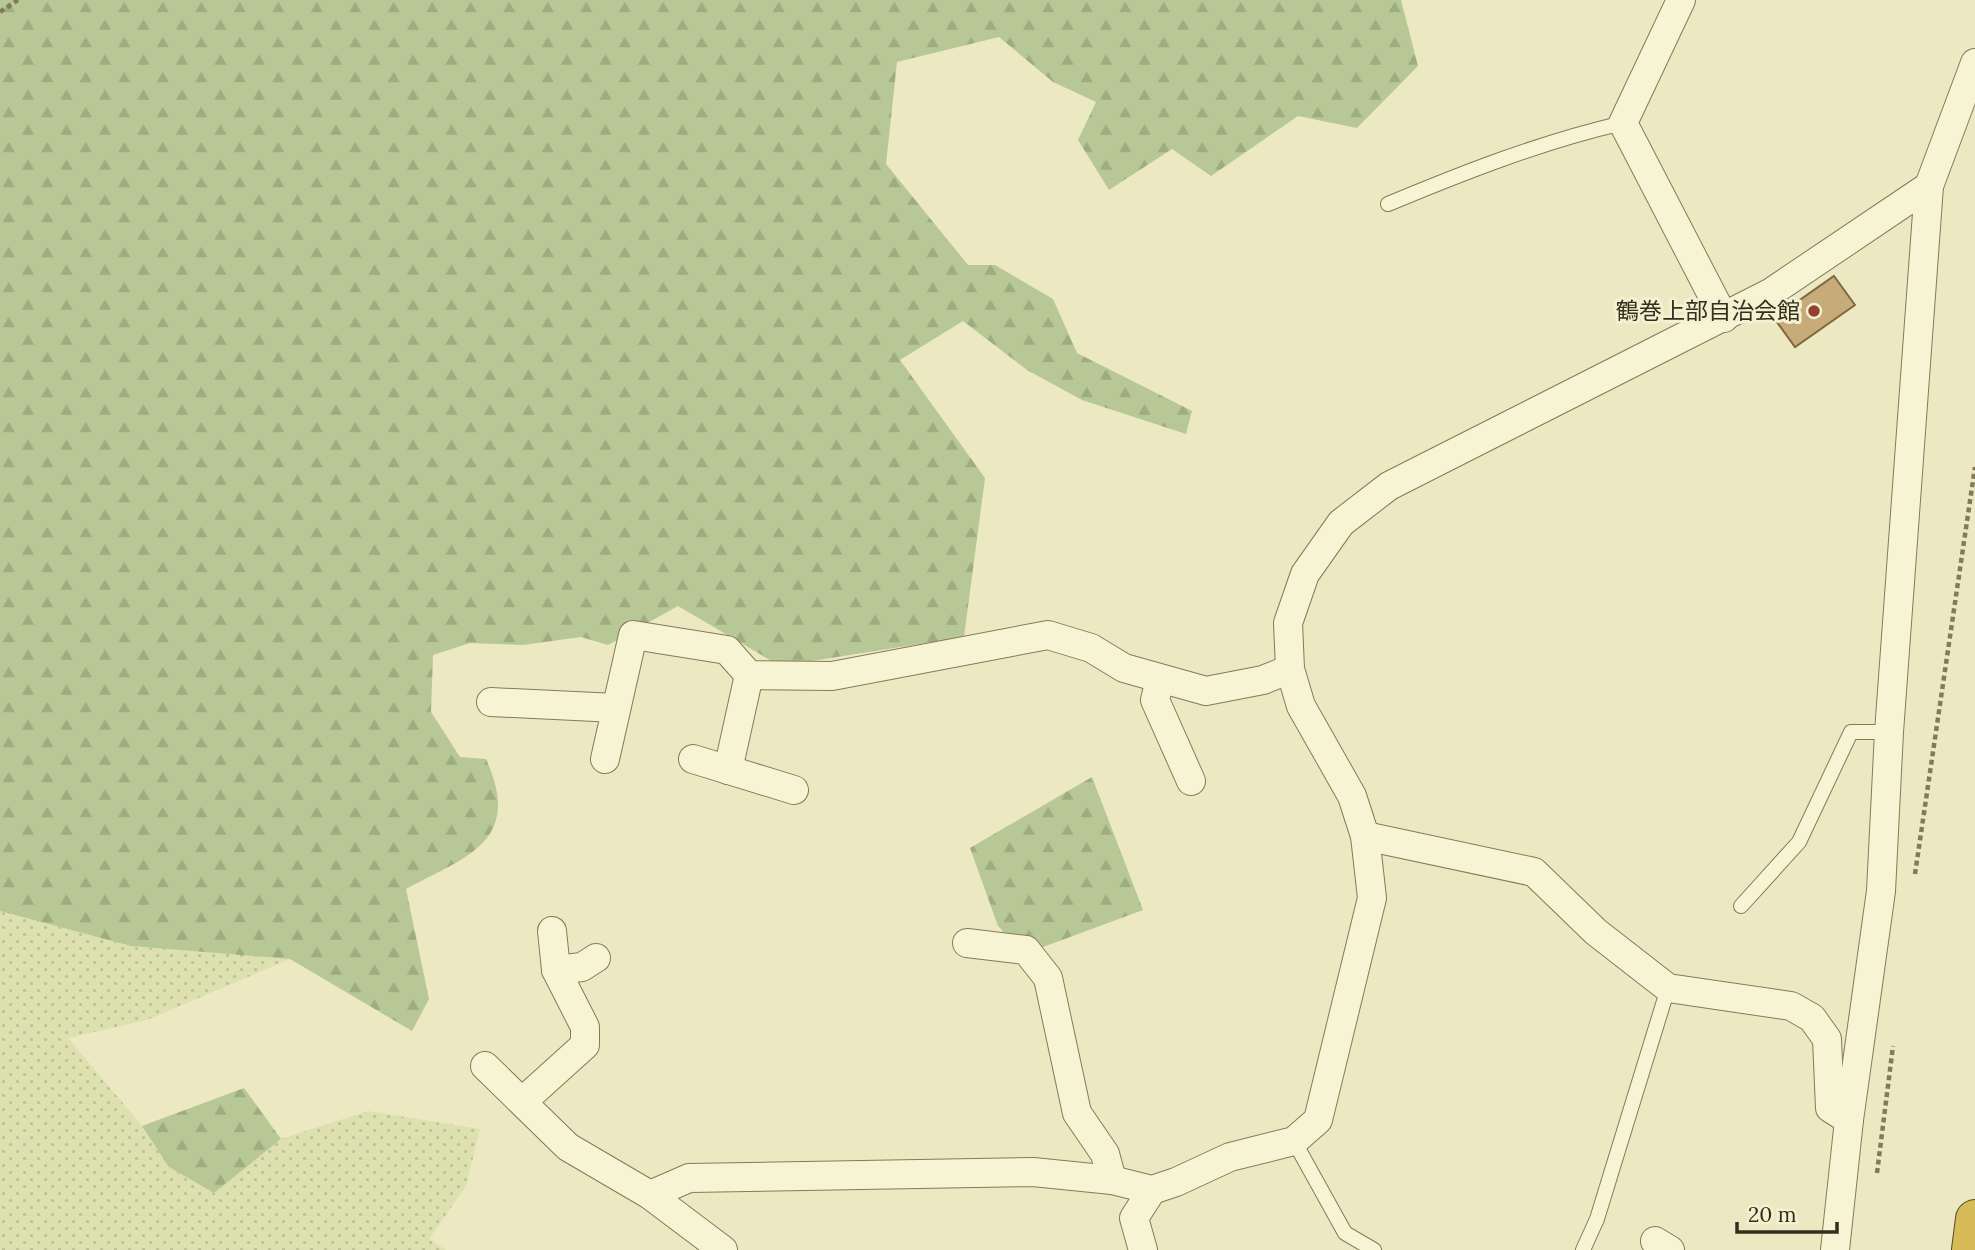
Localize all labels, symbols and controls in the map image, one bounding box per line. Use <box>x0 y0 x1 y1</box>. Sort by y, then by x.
place label: 鶴巻上部自治会館 <box>1616 296 1800 325</box>
marker: 鶴巻上部自治会館 <box>1806 303 1822 319</box>
scale bar <box>1737 1190 1837 1234</box>
text: 20 m <box>1748 1201 1797 1228</box>

